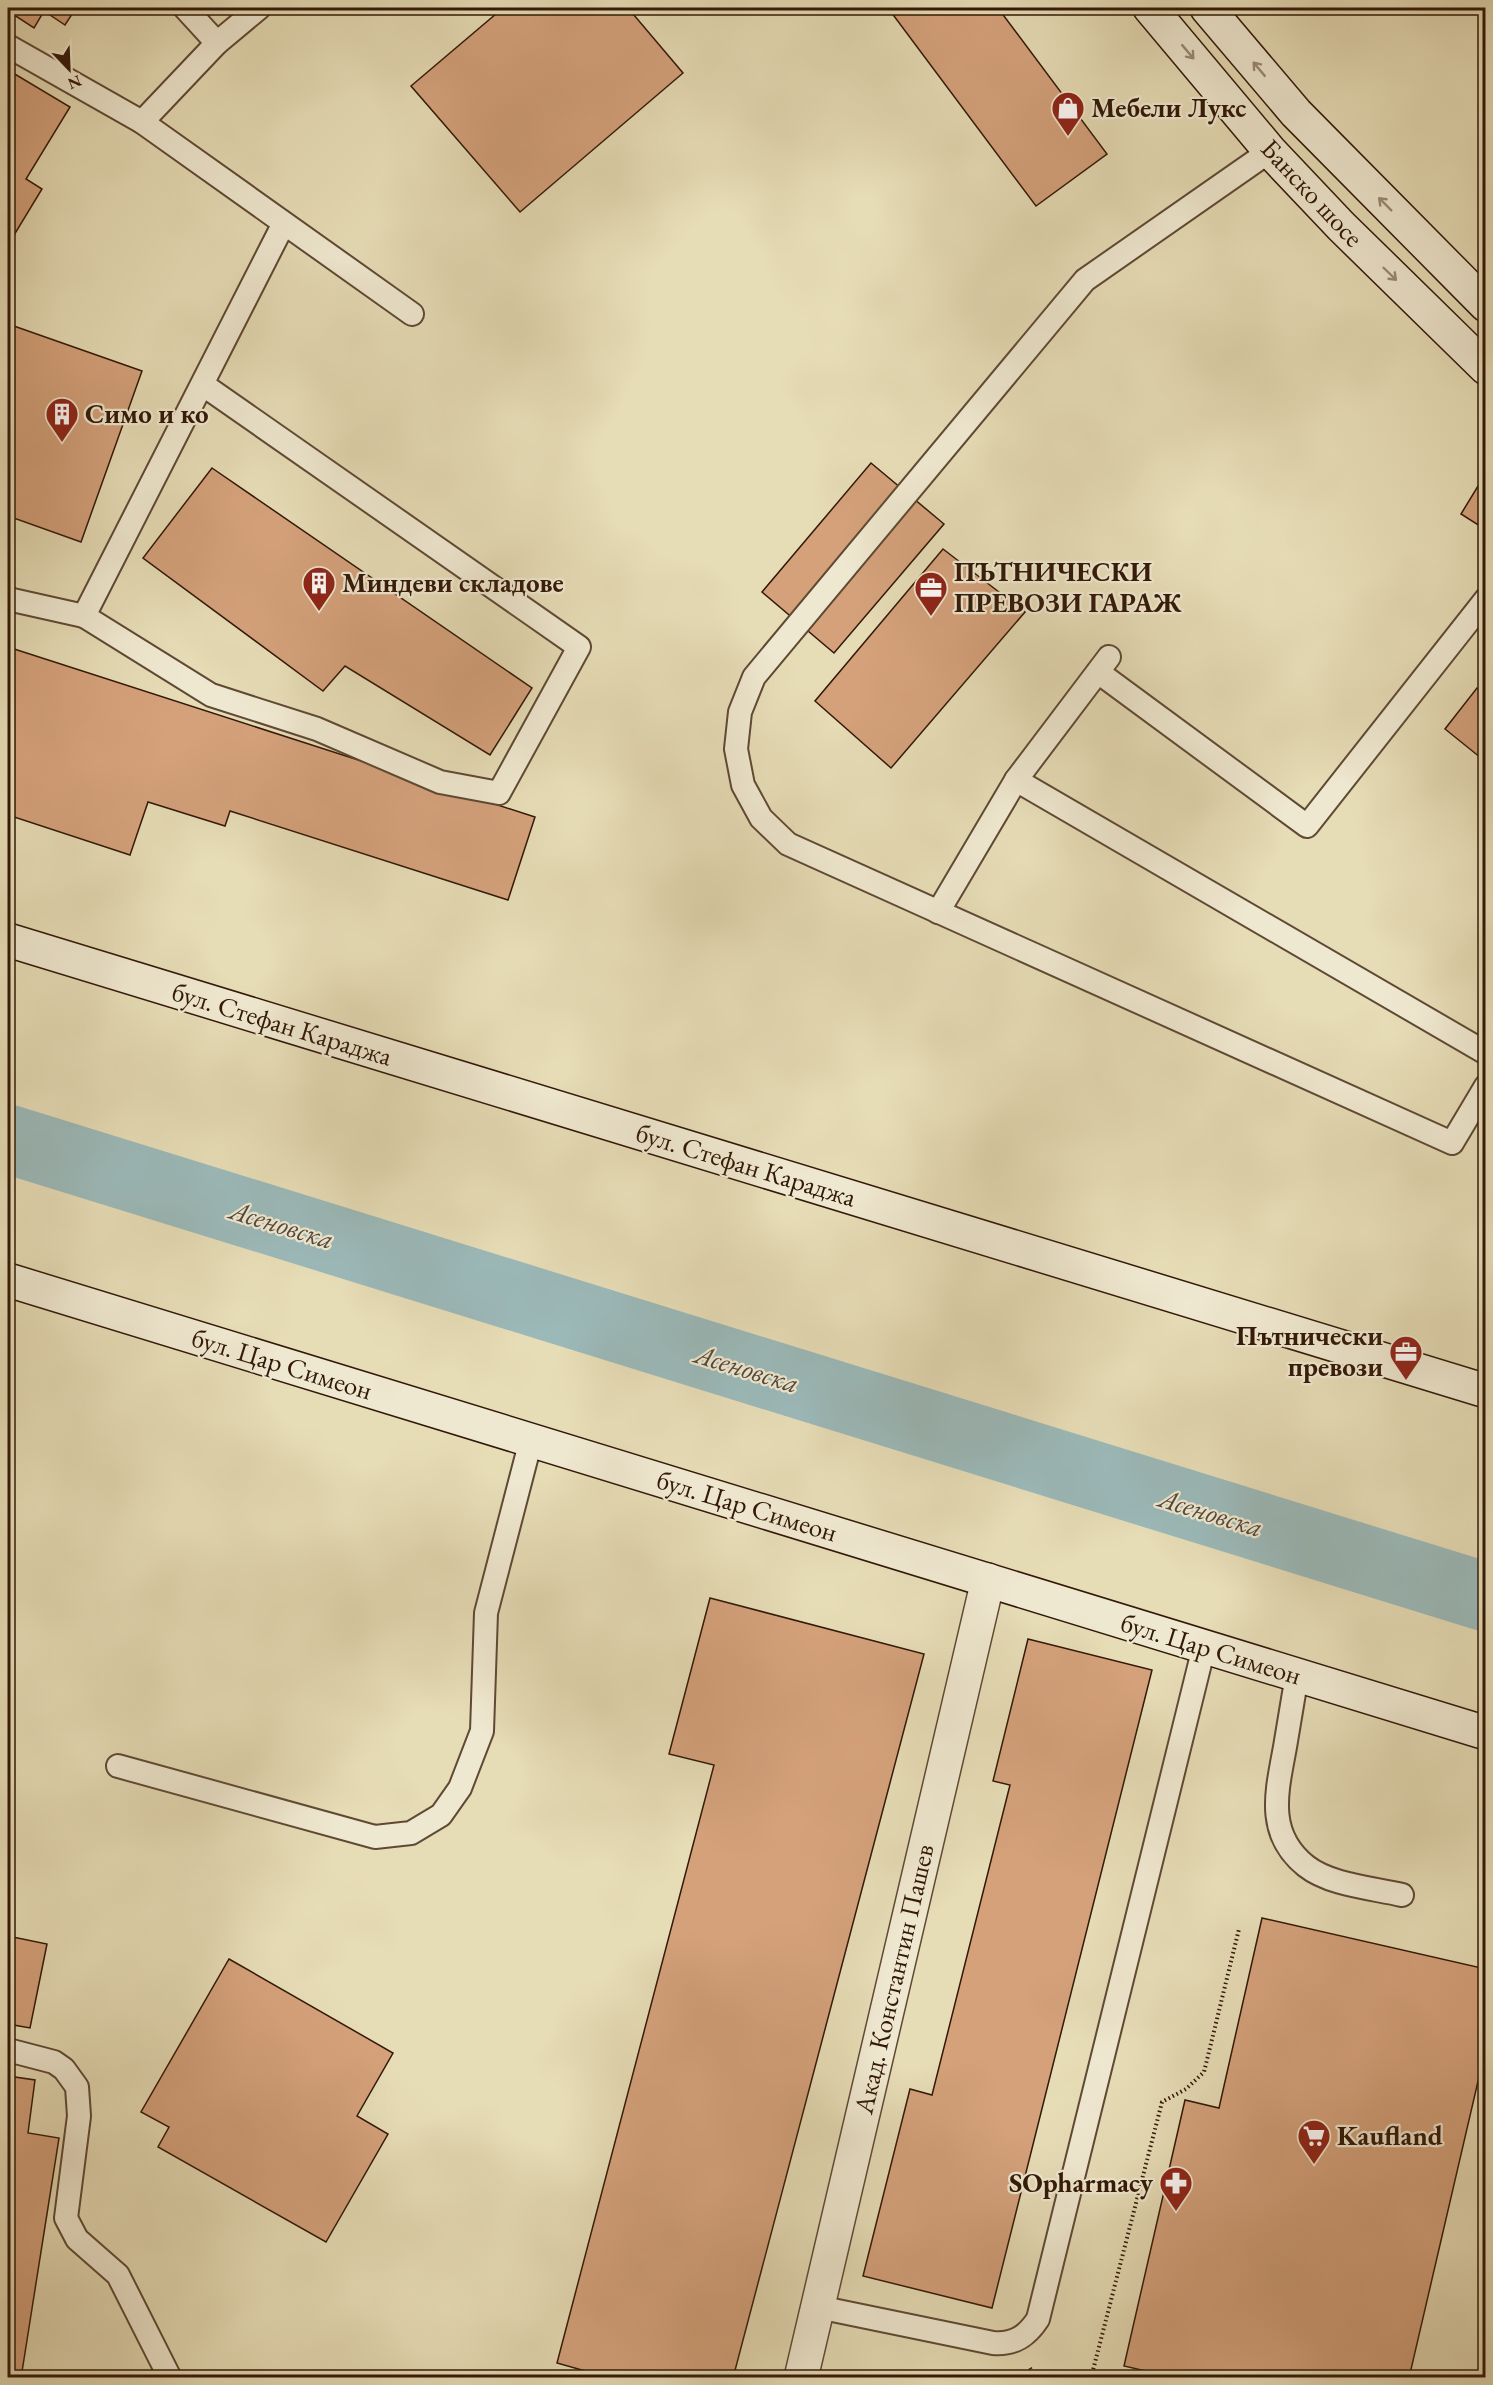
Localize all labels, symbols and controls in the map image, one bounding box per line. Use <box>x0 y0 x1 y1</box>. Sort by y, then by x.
north arrow <box>39 39 99 99</box>
one-way arrow <box>1181 44 1194 60</box>
one-way arrow <box>1252 61 1265 77</box>
text: N <box>65 70 85 95</box>
shop icon: Мебели Лукс <box>1050 90 1086 137</box>
place label: Мебели Лукс <box>1091 90 1246 125</box>
street label: Банско шосе <box>1253 131 1371 254</box>
one-way arrow <box>1378 196 1393 211</box>
one-way arrow <box>1382 267 1397 281</box>
building icon: Симо и ко <box>44 396 80 443</box>
place label: Симо и ко <box>85 396 209 431</box>
place label: ПЪТНИЧЕСКИ ПРЕВОЗИ ГАРАЖ <box>954 554 1182 620</box>
building icon: Миндеви складове <box>301 565 337 612</box>
place label: Миндеви складове <box>342 565 564 600</box>
office icon: ПЪТНИЧЕСКИ ПРЕВОЗИ ГАРАЖ <box>913 570 949 617</box>
street label: бул. Стефан Караджа <box>168 973 397 1074</box>
street label: бул. Стефан Караджа <box>632 1114 861 1215</box>
water label: Асеновска <box>224 1191 338 1257</box>
place label: Пътнически превози <box>1236 1318 1383 1384</box>
street label: бул. Цар Симеон <box>188 1319 377 1408</box>
office icon: Пътнически превози <box>1388 1334 1424 1381</box>
water label: Асеновска <box>689 1335 803 1401</box>
street label: бул. Цар Симеон <box>653 1461 842 1550</box>
water label: Асеновска <box>1153 1479 1267 1545</box>
street label: бул. Цар Симеон <box>1117 1604 1306 1693</box>
street label: Акад. Константин Пашев <box>845 1840 942 2118</box>
supermarket icon: Kaufland <box>1296 2118 1332 2165</box>
place label: Kaufland <box>1337 2118 1443 2153</box>
place label: SOpharmacy <box>1009 2165 1154 2200</box>
pharmacy icon: SOpharmacy <box>1158 2165 1194 2212</box>

